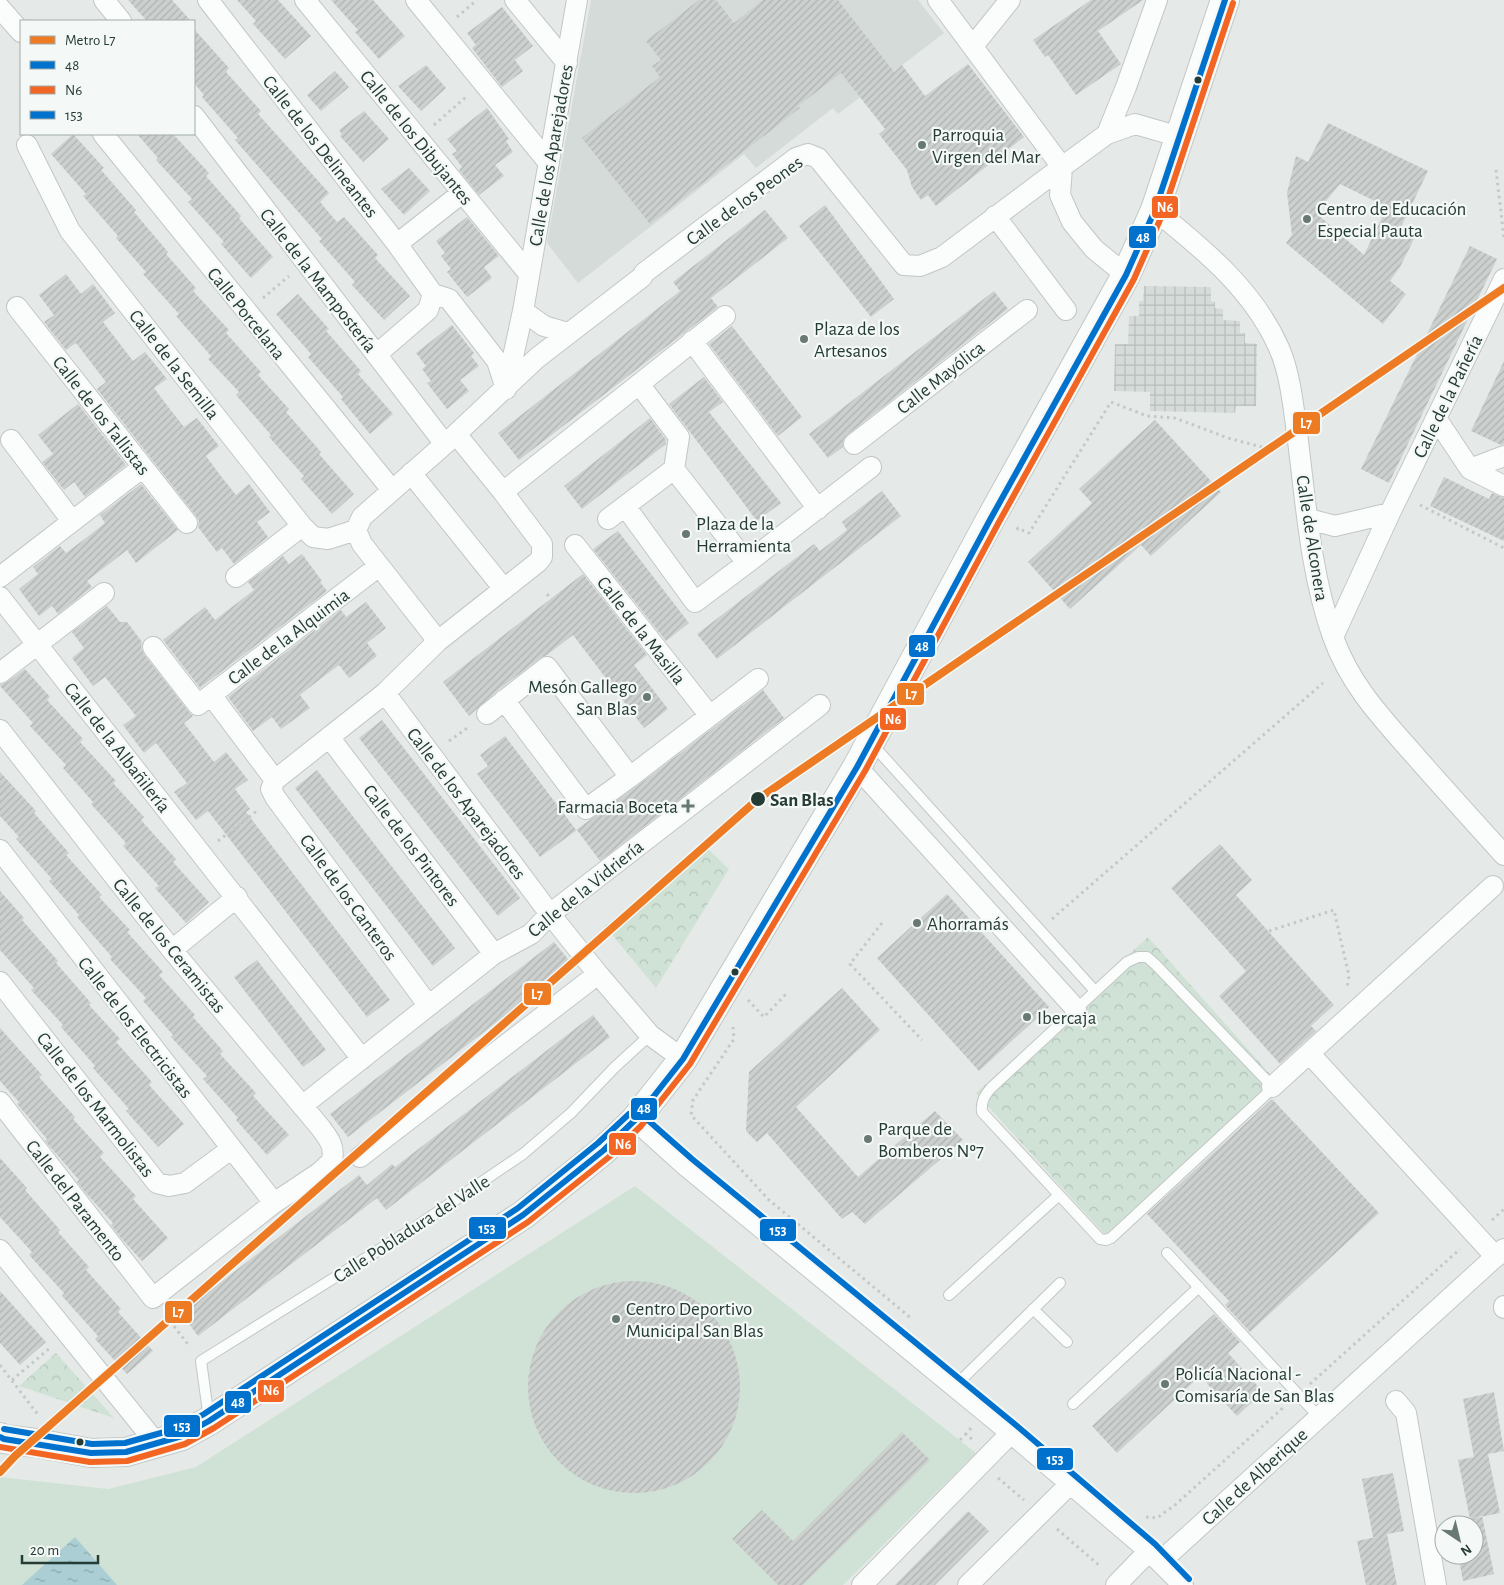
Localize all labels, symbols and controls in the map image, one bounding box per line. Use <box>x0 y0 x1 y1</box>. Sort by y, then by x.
legend <box>20 20 195 135</box>
text: Metro L7 <box>65 33 115 48</box>
text: 48 <box>65 58 79 73</box>
street label: Calle de los Aparejadores <box>526 63 577 248</box>
street label: Calle de los Dibujantes <box>356 67 476 209</box>
street label: Calle de los Delineantes <box>259 72 381 222</box>
unlabelled marker <box>1193 75 1203 85</box>
text: N6 <box>65 83 82 98</box>
text: 153 <box>65 108 83 123</box>
place label: Parroquia Virgen del Mar <box>932 126 1040 167</box>
marker: Parroquia Virgen del Mar <box>916 139 928 151</box>
street label: Calle de los Peones <box>683 153 806 250</box>
line badge: N6 <box>1151 195 1179 219</box>
place label: Centro de Educación Especial Pauta <box>1317 200 1466 241</box>
text: N6 <box>1157 201 1173 215</box>
street label: Calle de la Mampostería <box>256 205 380 357</box>
marker: Centro de Educación Especial Pauta <box>1301 213 1313 225</box>
line badge: 48 <box>1128 225 1157 249</box>
text: 48 <box>1136 231 1150 245</box>
street label: Calle Porcelana <box>203 264 289 364</box>
street label: Calle de la Semilla <box>125 306 223 424</box>
place label: Plaza de los Artesanos <box>814 320 900 361</box>
street label: Calle de la Pañería <box>1410 332 1486 461</box>
marker: Plaza de los Artesanos <box>798 333 810 345</box>
street label: Calle Mayólica <box>893 338 989 418</box>
street label: Calle de los Tallistas <box>49 353 153 479</box>
line badge: L7 <box>1292 411 1321 435</box>
text: L7 <box>1300 417 1312 431</box>
street label: Calle de Alconera <box>1292 474 1331 603</box>
place label: Plaza de la Herramienta <box>696 515 791 556</box>
marker: Plaza de la Herramienta <box>680 528 692 540</box>
street label: Calle de la Masilla <box>593 573 689 689</box>
street label: Calle de la Alquimia <box>225 585 353 689</box>
line badge: 48 <box>908 634 936 658</box>
text: 48 <box>915 640 929 654</box>
place label: Mesón Gallego San Blas <box>528 678 637 719</box>
street label: Calle de la Albañilería <box>60 679 174 817</box>
line badge: L7 <box>896 682 925 706</box>
text: L7 <box>905 688 917 702</box>
marker: Mesón Gallego San Blas <box>641 691 653 703</box>
line badge: N6 <box>879 707 907 731</box>
text: N6 <box>885 713 901 727</box>
street label: Calle de los Aparejadores <box>403 725 529 883</box>
street label: Calle de los Pintores <box>359 781 463 910</box>
marker: San Blas <box>749 790 767 808</box>
place label: San Blas <box>770 791 834 810</box>
place label: Farmacia Boceta <box>558 798 678 817</box>
marker: Farmacia Boceta <box>682 800 694 812</box>
street label: Calle de los Canteros <box>296 831 400 965</box>
street label: Calle de la Vidriería <box>525 837 647 941</box>
street label: Calle de los Ceramistas <box>109 875 229 1017</box>
place label: Ahorramás <box>927 915 1009 934</box>
marker: Ahorramás <box>911 917 923 929</box>
street label: Calle de los Electricistas <box>74 954 196 1102</box>
unlabelled marker <box>730 967 740 977</box>
line badge: L7 <box>523 982 552 1006</box>
text: L7 <box>531 988 543 1002</box>
place label: Ibercaja <box>1037 1009 1097 1028</box>
marker: Ibercaja <box>1021 1011 1033 1023</box>
street label: Calle de los Marmolistas <box>33 1029 157 1181</box>
line badge: 48 <box>630 1097 658 1121</box>
text: 48 <box>637 1102 651 1116</box>
place label: Parque de Bomberos Nº7 <box>878 1120 984 1161</box>
line badge: N6 <box>608 1132 637 1156</box>
marker: Parque de Bomberos Nº7 <box>862 1133 874 1145</box>
street label: Calle del Paramento <box>22 1137 128 1265</box>
text: N6 <box>615 1138 631 1152</box>
street label: Calle Pobladura del Valle <box>330 1172 493 1287</box>
line badge: 153 <box>468 1216 507 1240</box>
line badge: 153 <box>759 1218 797 1242</box>
text: 153 <box>478 1222 496 1236</box>
text: 153 <box>769 1224 787 1238</box>
line badge: L7 <box>164 1300 193 1324</box>
place label: Centro Deportivo Municipal San Blas <box>626 1300 764 1341</box>
text: L7 <box>172 1306 184 1320</box>
marker: Centro Deportivo Municipal San Blas <box>610 1313 622 1325</box>
place label: Policía Nacional - Comisaría de San Blas <box>1175 1365 1334 1406</box>
marker: Policía Nacional - Comisaría de San Blas <box>1159 1378 1171 1390</box>
line badge: N6 <box>257 1379 285 1403</box>
text: N6 <box>263 1384 279 1398</box>
line badge: 48 <box>224 1390 252 1414</box>
text: 48 <box>231 1396 245 1410</box>
line badge: 153 <box>163 1414 201 1438</box>
text: 153 <box>173 1420 191 1434</box>
street label: Calle de Alberique <box>1199 1425 1311 1529</box>
unlabelled marker <box>75 1437 85 1447</box>
line badge: 153 <box>1036 1447 1074 1471</box>
text: 153 <box>1046 1453 1064 1467</box>
north arrow <box>1434 1515 1484 1565</box>
scale bar <box>22 1532 99 1564</box>
text: N <box>1458 1541 1474 1558</box>
text: 20 m <box>30 1543 59 1558</box>

